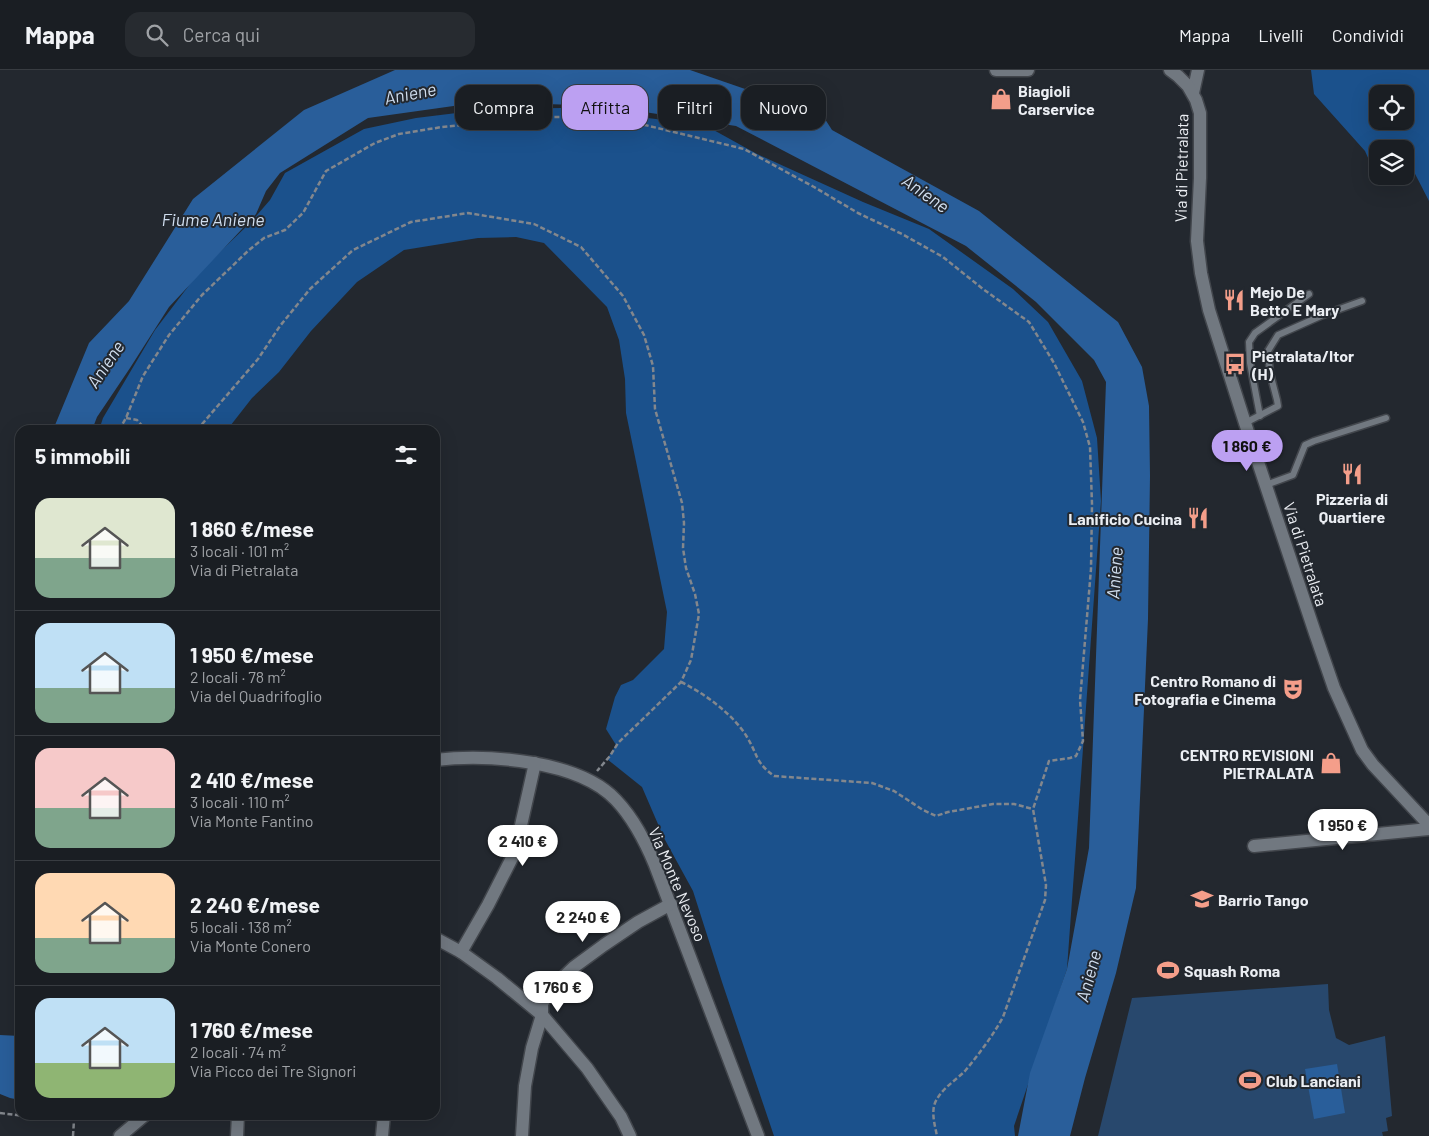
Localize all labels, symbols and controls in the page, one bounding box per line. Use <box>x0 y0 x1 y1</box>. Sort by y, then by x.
search box <box>125 12 475 57</box>
text: Mappa <box>25 20 95 49</box>
icon: search <box>143 21 171 49</box>
text: Cerca qui <box>183 23 260 46</box>
text: Mappa <box>1179 24 1230 46</box>
text: Livelli <box>1258 24 1304 46</box>
text: Condividi <box>1332 24 1404 46</box>
water label: Aniene <box>382 77 438 109</box>
place label: Biagioli Carservice <box>1018 81 1095 118</box>
chip: Compra <box>455 85 552 130</box>
chip: Affitta <box>562 85 648 130</box>
chip: Filtri <box>658 85 731 130</box>
chip: Nuovo <box>741 85 826 130</box>
map controls <box>1369 85 1414 185</box>
button: locate <box>1369 85 1414 130</box>
shop icon: Biagioli Carservice <box>988 86 1014 112</box>
street label: Via di Pietralata <box>1171 114 1191 222</box>
button: layers <box>1369 140 1414 185</box>
water label: Aniene <box>898 169 954 217</box>
water label: Fiume Aniene <box>161 208 265 230</box>
place label: Mejo De Betto E Mary <box>1250 282 1339 319</box>
restaurant icon: Mejo De Betto E Mary <box>1221 287 1247 313</box>
water label: Aniene <box>81 336 129 392</box>
place label: Pietralata/Itor (H) <box>1251 346 1354 383</box>
bus stop icon: Pietralata/Itor (H) <box>1222 351 1248 377</box>
pin: 1 860 € <box>1201 430 1293 472</box>
text: 1 860 € <box>1223 436 1271 455</box>
icon: filters <box>392 441 420 469</box>
text: 5 immobili <box>35 443 130 468</box>
restaurant icon: Pizzeria di Quartiere <box>1339 461 1365 487</box>
place label: Pizzeria di Quartiere <box>1316 489 1388 526</box>
street label: Via di Pietralata <box>1280 499 1332 609</box>
restaurant icon: Lanificio Cucina <box>1185 505 1211 531</box>
place label: Lanificio Cucina <box>1068 509 1182 528</box>
text: 1 860 €/mese <box>190 516 314 541</box>
icon: home <box>75 518 135 578</box>
text: 3 locali · 101 m² <box>190 541 289 560</box>
water label: Aniene <box>1101 546 1127 600</box>
text: Via di Pietralata <box>190 560 298 579</box>
text: 1 950 €/mese <box>190 642 314 667</box>
icon: home <box>75 643 135 703</box>
text: 2 locali · 78 m² <box>190 667 286 686</box>
place label: Centro Romano di Fotografia e Cinema <box>1134 671 1276 708</box>
theatre icon: Centro Romano di Fotografia e Cinema <box>1280 676 1306 702</box>
text: Via del Quadrifoglio <box>190 686 322 705</box>
place label: CENTRO REVISIONI PIETRALATA <box>1180 745 1314 782</box>
shop icon: CENTRO REVISIONI PIETRALATA <box>1318 750 1344 776</box>
text: 2 410 €/mese <box>190 767 314 792</box>
icon: home <box>75 768 135 828</box>
text: 3 locali · 110 m² <box>190 792 290 811</box>
pin: 1 950 € <box>1297 808 1389 851</box>
text: Via Monte Fantino <box>190 811 314 830</box>
text: 1 950 € <box>1319 815 1367 834</box>
pin: 2 410 € <box>477 824 569 867</box>
street label: Via Monte Nevoso <box>645 824 711 944</box>
text: 2 410 € <box>499 831 547 850</box>
school or university icon: Barrio Tango <box>1189 886 1215 912</box>
place label: Barrio Tango <box>1218 890 1309 909</box>
text: 2 240 €/mese <box>190 892 320 917</box>
icon: home <box>75 893 135 953</box>
pin: 2 240 € <box>537 900 629 943</box>
text: 2 240 € <box>556 907 610 926</box>
text: 5 locali · 138 m² <box>190 917 292 936</box>
text: Via Monte Conero <box>190 936 311 955</box>
water label: Aniene <box>1071 948 1105 1004</box>
sports icon: Squash Roma <box>1155 957 1181 983</box>
place label: Squash Roma <box>1184 961 1280 980</box>
pin: 1 760 € <box>512 970 604 1013</box>
text: 1 760 € <box>534 977 582 996</box>
text: 1 760 €/mese <box>190 1017 313 1042</box>
icon: home <box>75 1018 135 1078</box>
text: 2 locali · 74 m² <box>190 1042 286 1061</box>
text: Via Picco dei Tre Signori <box>190 1061 356 1080</box>
sports icon: Club Lanciani <box>1237 1067 1263 1093</box>
place label: Club Lanciani <box>1266 1071 1361 1090</box>

